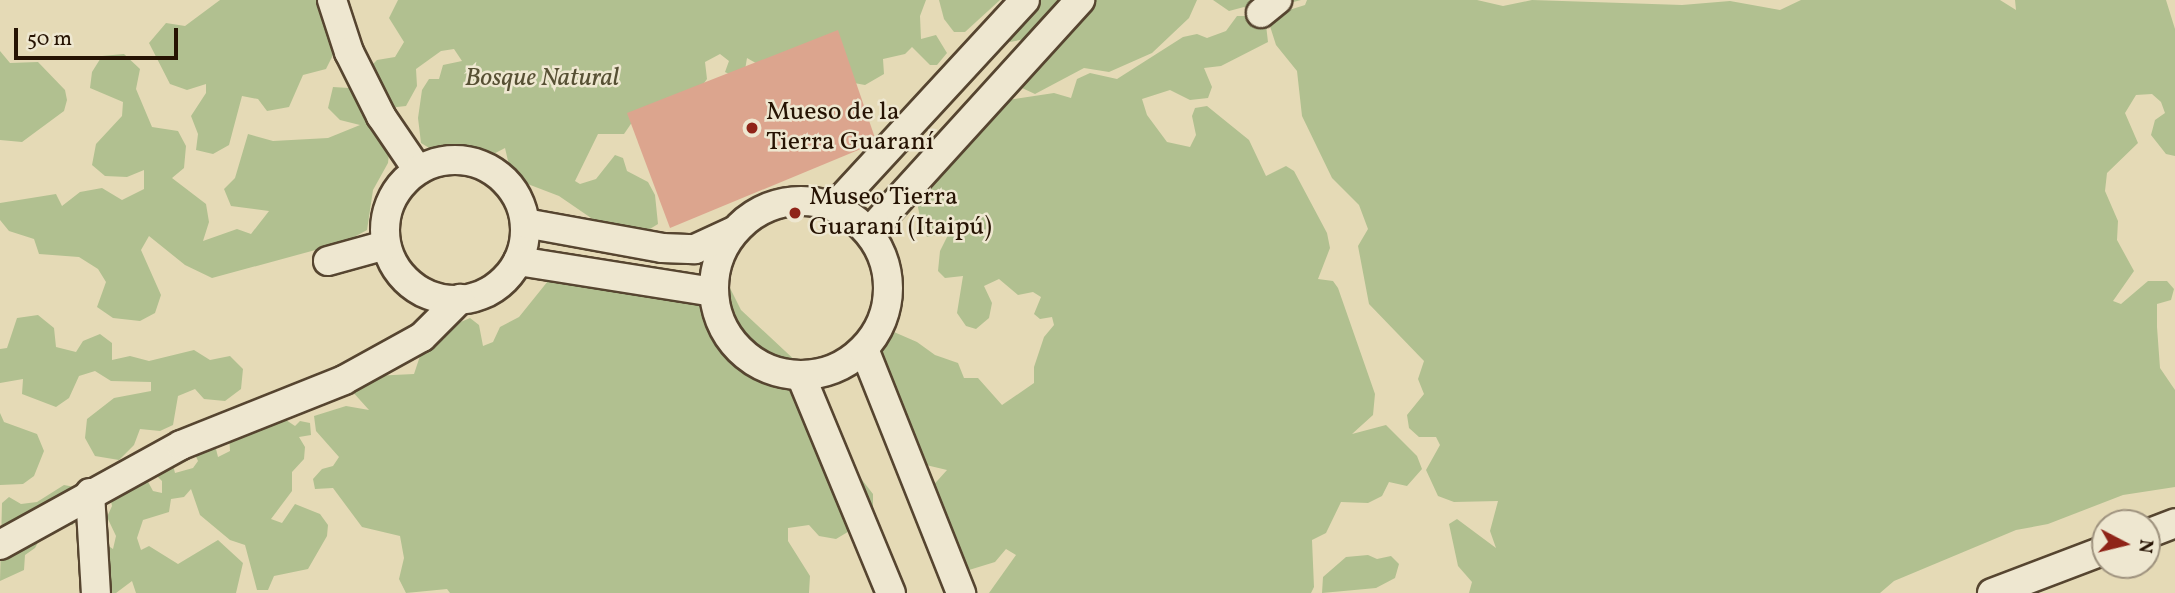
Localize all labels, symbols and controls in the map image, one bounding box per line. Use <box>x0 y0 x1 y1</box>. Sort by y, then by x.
scale bar <box>18 14 182 58</box>
text: 50 m <box>27 25 72 54</box>
park label: Bosque Natural <box>465 63 619 95</box>
place label: Mueso de la Tierra Guaraní <box>766 97 934 158</box>
marker: Mueso de la Tierra Guaraní <box>744 120 760 136</box>
place label: Museo Tierra Guaraní (Itaipú) <box>809 182 992 244</box>
marker: Museo Tierra Guaraní (Itaipú) <box>787 205 803 221</box>
north arrow <box>2091 509 2161 579</box>
text: N <box>2131 538 2159 555</box>

